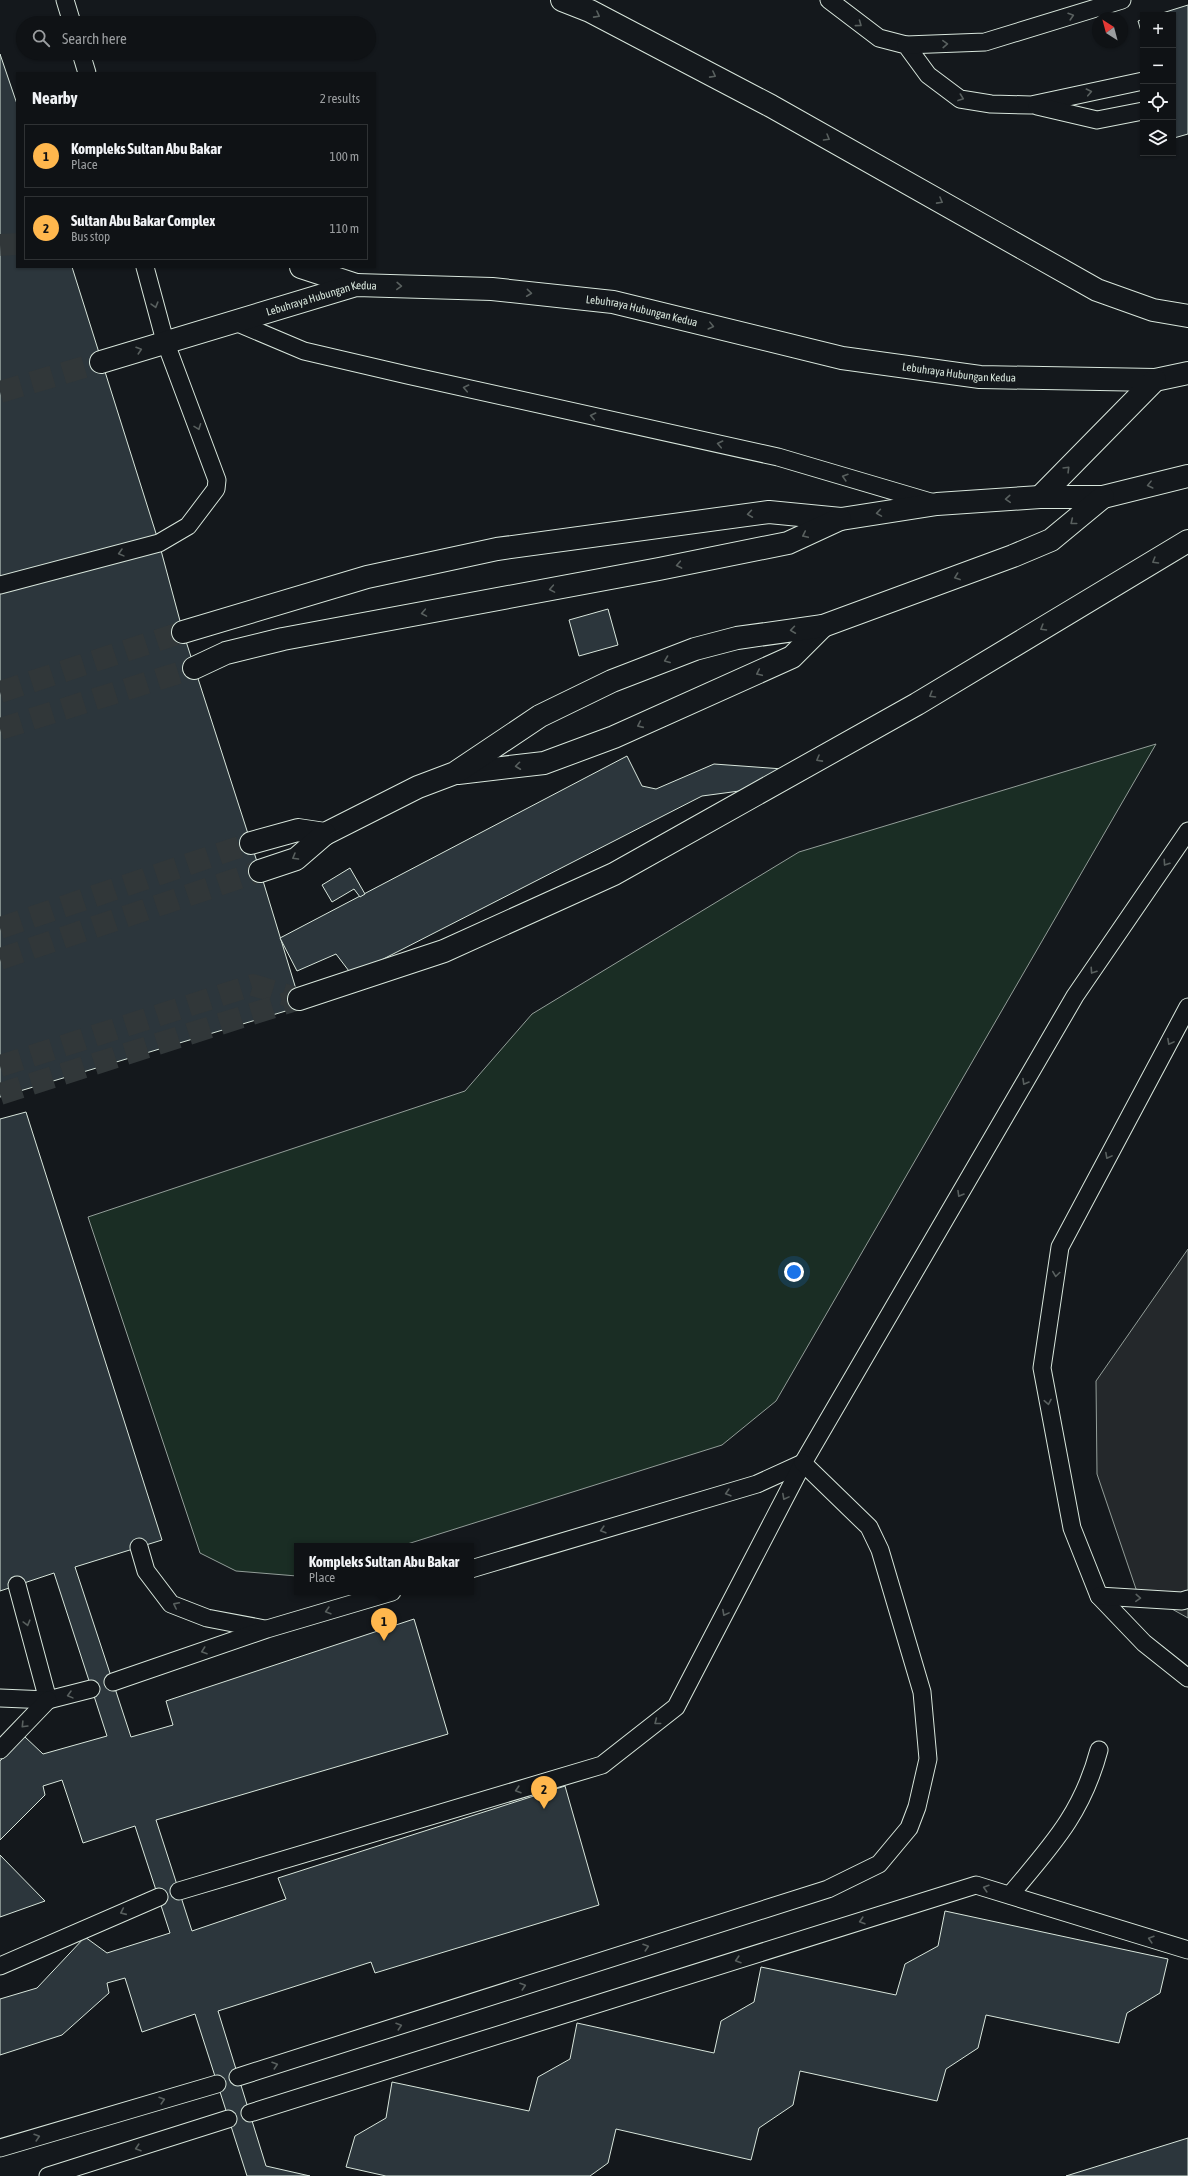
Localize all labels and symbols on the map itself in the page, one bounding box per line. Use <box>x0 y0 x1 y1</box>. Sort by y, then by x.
one-way arrow <box>593 10 601 18</box>
one-way arrow <box>1067 12 1074 20</box>
north arrow <box>1092 12 1128 48</box>
one-way arrow <box>855 19 862 26</box>
one-way arrow <box>942 39 948 48</box>
one-way arrow <box>708 71 716 78</box>
one-way arrow <box>1086 89 1092 97</box>
one-way arrow <box>958 93 965 102</box>
one-way arrow <box>823 133 830 140</box>
one-way arrow <box>936 197 943 204</box>
street label: Lebuhraya Hubungan Kedua <box>265 279 377 318</box>
one-way arrow <box>396 282 402 290</box>
one-way arrow <box>526 288 532 297</box>
street label: Lebuhraya Hubungan Kedua <box>585 293 699 329</box>
one-way arrow <box>150 301 159 308</box>
one-way arrow <box>708 321 715 330</box>
one-way arrow <box>135 346 142 354</box>
street label: Lebuhraya Hubungan Kedua <box>902 360 1016 384</box>
one-way arrow <box>463 385 469 393</box>
one-way arrow <box>590 413 596 421</box>
one-way arrow <box>193 424 201 431</box>
one-way arrow <box>717 440 723 448</box>
one-way arrow <box>1062 466 1070 474</box>
one-way arrow <box>842 473 849 482</box>
one-way arrow <box>1147 480 1154 489</box>
one-way arrow <box>1005 494 1011 503</box>
one-way arrow <box>876 508 882 517</box>
one-way arrow <box>747 509 753 518</box>
one-way arrow <box>1070 517 1077 524</box>
one-way arrow <box>802 530 810 538</box>
one-way arrow <box>118 548 125 557</box>
one-way arrow <box>1152 556 1159 563</box>
one-way arrow <box>676 560 683 569</box>
one-way arrow <box>953 572 960 581</box>
one-way arrow <box>549 584 555 593</box>
one-way arrow <box>421 608 427 616</box>
one-way arrow <box>1040 623 1047 630</box>
one-way arrow <box>790 625 796 634</box>
one-way arrow <box>664 655 671 663</box>
one-way arrow <box>756 668 764 676</box>
one-way arrow <box>929 690 936 698</box>
one-way arrow <box>637 720 645 728</box>
one-way arrow <box>816 754 823 762</box>
one-way arrow <box>514 761 521 770</box>
one-way arrow <box>292 853 299 860</box>
one-way arrow <box>1163 859 1171 866</box>
one-way arrow <box>1091 966 1098 973</box>
one-way arrow <box>1167 1038 1174 1045</box>
one-way arrow <box>1023 1078 1030 1085</box>
one-way arrow <box>1106 1152 1113 1160</box>
one-way arrow <box>957 1190 964 1197</box>
your location <box>784 1262 804 1282</box>
one-way arrow <box>1052 1271 1061 1277</box>
one-way arrow <box>1044 1399 1052 1406</box>
one-way arrow <box>724 1488 731 1497</box>
one-way arrow <box>782 1493 790 1501</box>
one-way arrow <box>600 1525 607 1534</box>
one-way arrow <box>1135 1594 1141 1602</box>
one-way arrow <box>173 1602 180 1610</box>
one-way arrow <box>325 1606 332 1615</box>
pin: 1 <box>371 1608 397 1641</box>
one-way arrow <box>722 1608 729 1616</box>
one-way arrow <box>22 1619 31 1626</box>
one-way arrow <box>201 1646 208 1654</box>
one-way arrow <box>66 1690 73 1699</box>
one-way arrow <box>654 1717 661 1724</box>
one-way arrow <box>21 1720 29 1728</box>
pin: 2 <box>531 1776 557 1809</box>
one-way arrow <box>514 1785 521 1794</box>
one-way arrow <box>983 1884 990 1893</box>
one-way arrow <box>120 1907 127 1915</box>
one-way arrow <box>859 1916 866 1925</box>
one-way arrow <box>1147 1935 1154 1944</box>
one-way arrow <box>643 1943 650 1952</box>
one-way arrow <box>735 1955 742 1963</box>
one-way arrow <box>519 1983 526 1991</box>
one-way arrow <box>395 2022 402 2031</box>
one-way arrow <box>271 2061 278 2070</box>
one-way arrow <box>158 2096 165 2105</box>
one-way arrow <box>34 2133 41 2142</box>
one-way arrow <box>135 2143 142 2152</box>

